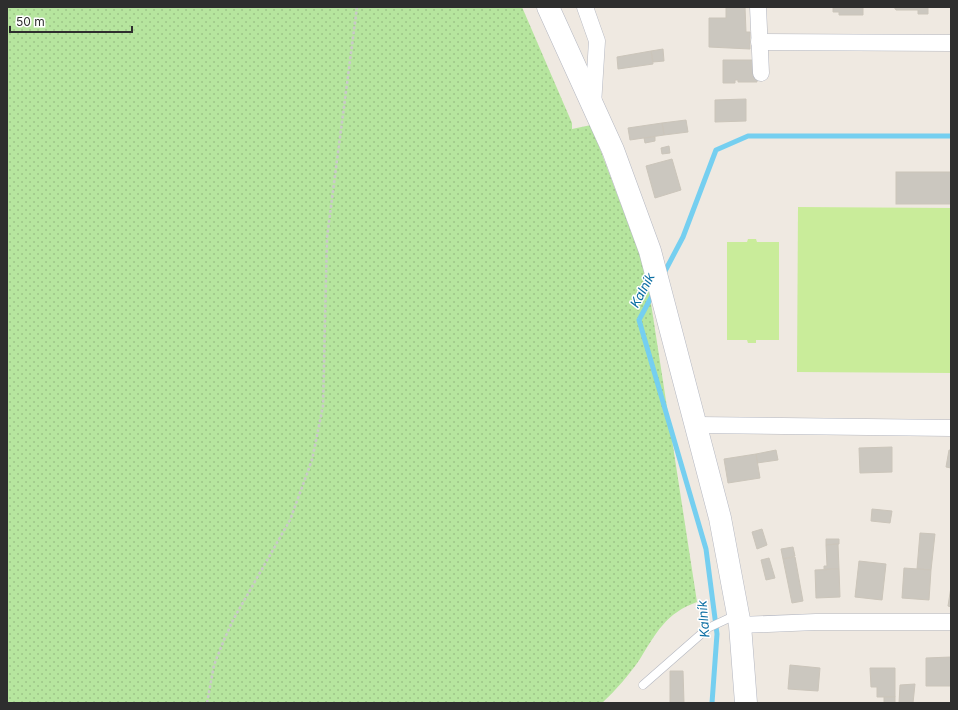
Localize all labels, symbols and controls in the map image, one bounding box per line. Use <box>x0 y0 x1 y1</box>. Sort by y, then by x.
scale bar <box>10 8 132 34</box>
text: 50 m <box>16 14 45 29</box>
water label: Kalník <box>626 269 658 310</box>
water label: Kalník <box>693 599 713 638</box>

